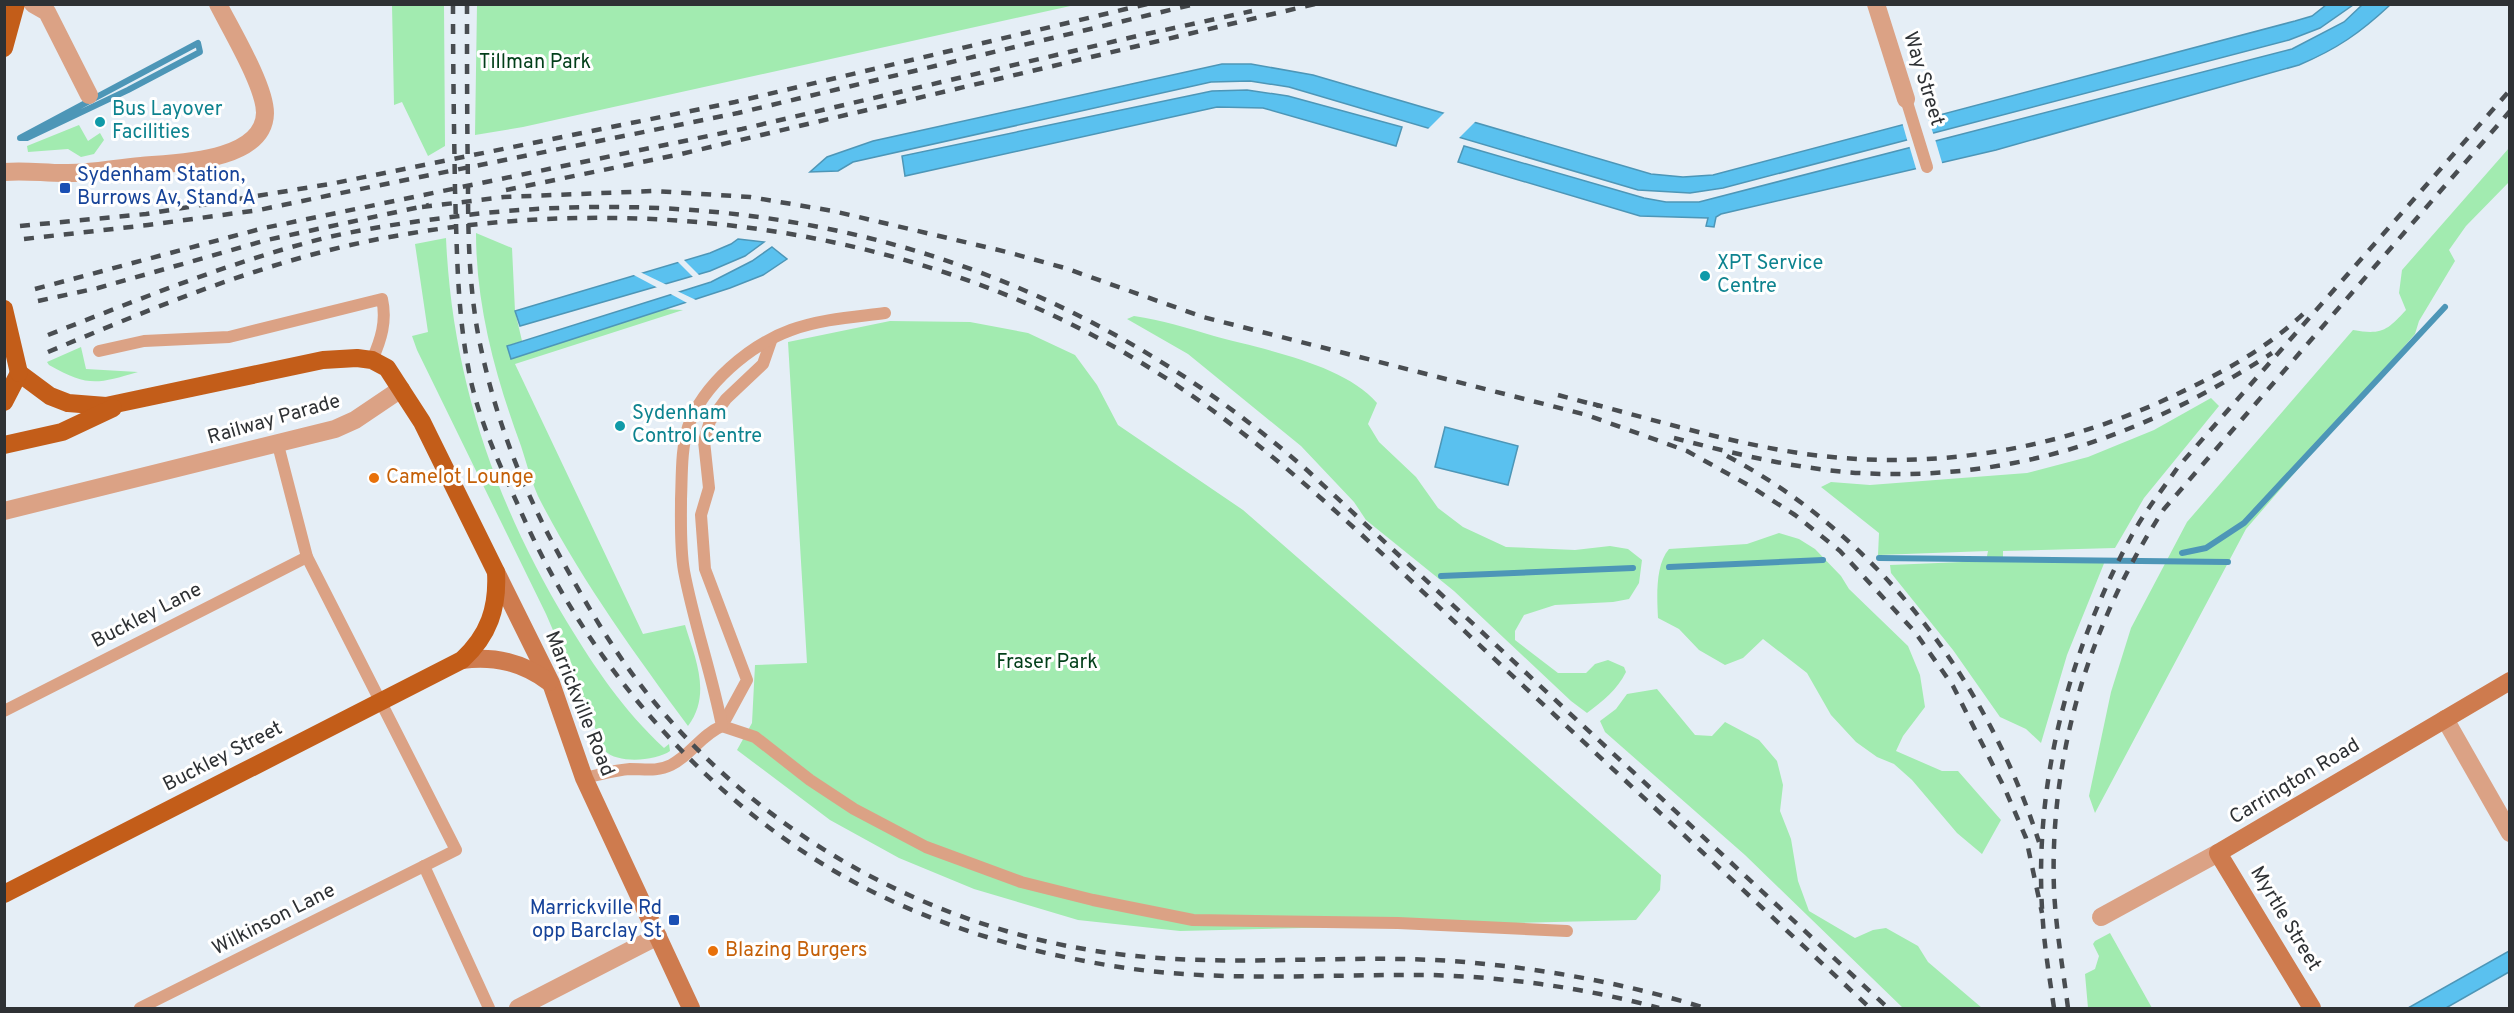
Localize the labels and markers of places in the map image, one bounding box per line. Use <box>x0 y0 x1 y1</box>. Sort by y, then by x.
place label: Bus Layover Facilities <box>112 97 223 146</box>
marker: Bus Layover Facilities <box>93 115 107 129</box>
place label: Sydenham Station, Burrows Av, Stand A <box>77 163 256 212</box>
marker: Sydenham Station, Burrows Av, Stand A <box>58 181 72 195</box>
place label: XPT Service Centre <box>1717 251 1823 300</box>
marker: XPT Service Centre <box>1698 269 1712 283</box>
place label: Sydenham Control Centre <box>632 401 762 450</box>
marker: Sydenham Control Centre <box>613 419 627 433</box>
place label: Camelot Lounge <box>386 465 533 491</box>
marker: Camelot Lounge <box>367 471 381 485</box>
place label: Marrickville Rd opp Barclay St <box>530 896 662 945</box>
marker: Marrickville Rd opp Barclay St <box>667 913 681 927</box>
place label: Blazing Burgers <box>725 938 867 964</box>
marker: Blazing Burgers <box>706 944 720 958</box>

